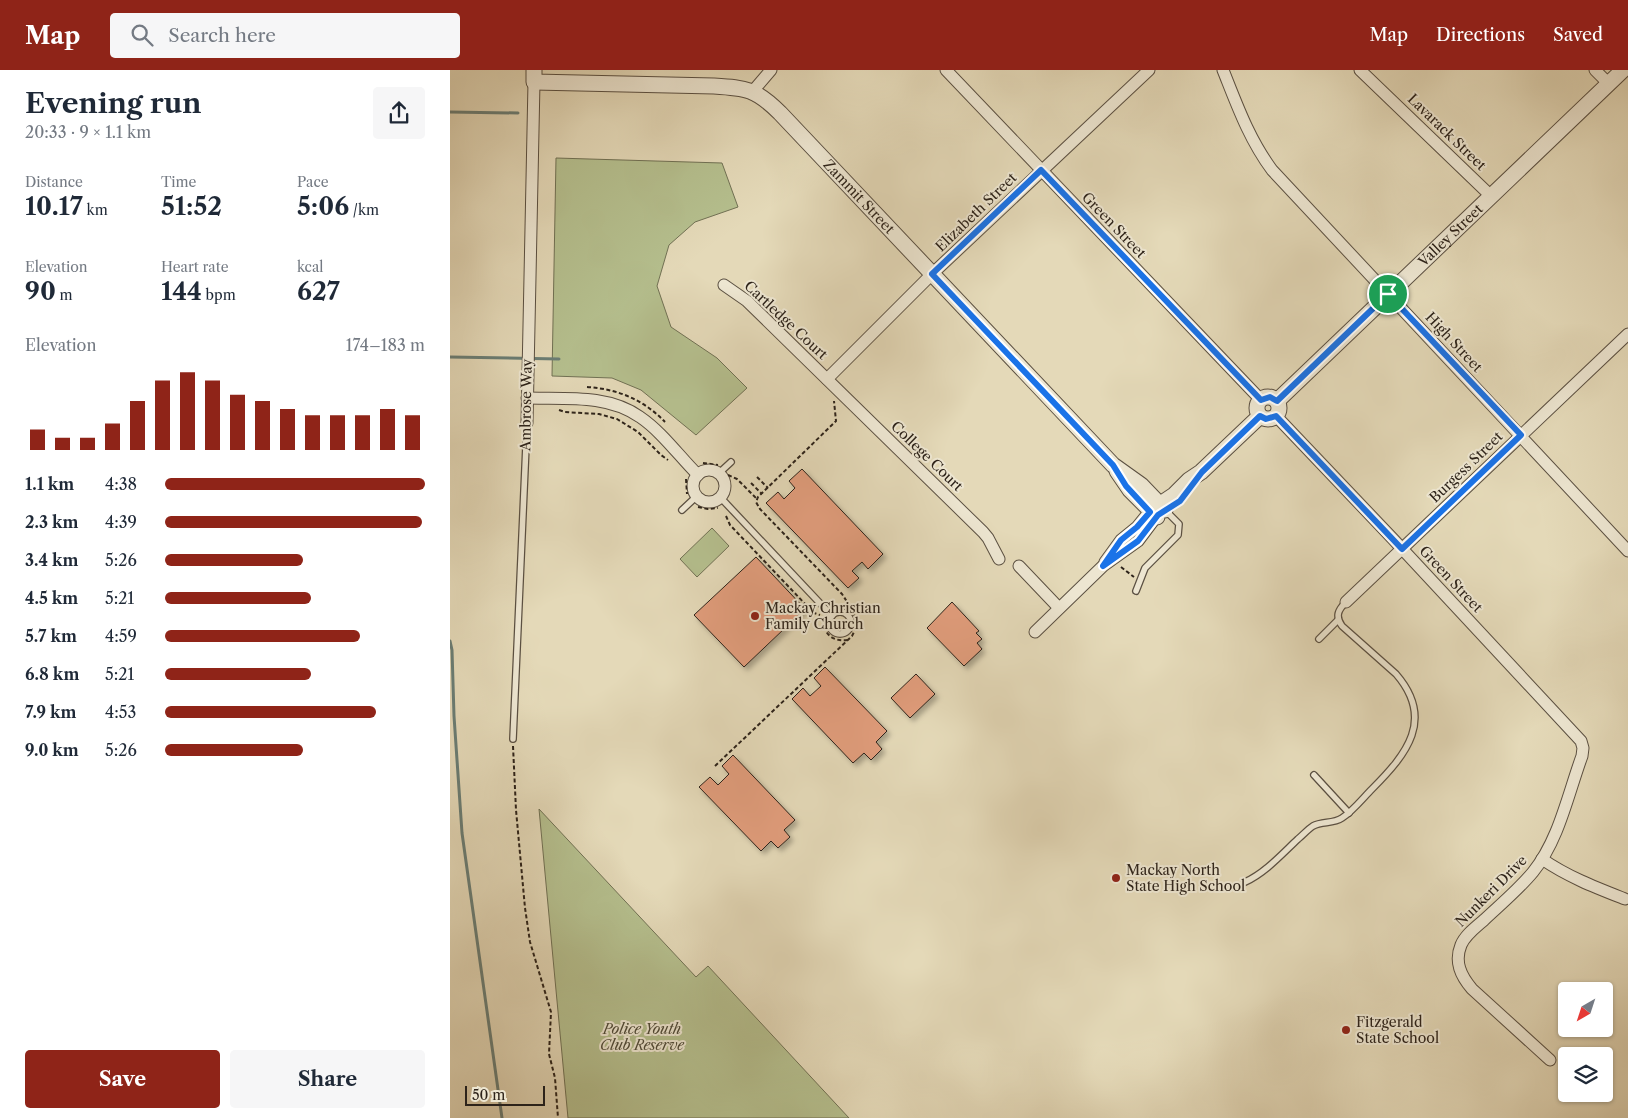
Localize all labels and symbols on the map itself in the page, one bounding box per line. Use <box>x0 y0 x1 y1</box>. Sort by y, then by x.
street label: Lavarack Street <box>1404 90 1490 174</box>
street label: Zammit Street <box>820 156 898 238</box>
street label: Elizabeth Street <box>932 169 1020 255</box>
street label: Green Street <box>1078 188 1150 262</box>
street label: Valley Street <box>1414 200 1487 271</box>
pin <box>1367 273 1409 315</box>
street label: Cartledge Court <box>741 277 831 363</box>
street label: High Street <box>1422 308 1486 376</box>
street label: Ambrose Way <box>516 359 536 452</box>
street label: College Court <box>887 417 967 495</box>
street label: Burgess Street <box>1426 427 1506 506</box>
street label: Green Street <box>1415 542 1487 616</box>
place label: Mackay Christian Family Church <box>765 599 881 633</box>
marker: Mackay Christian Family Church <box>749 610 761 622</box>
street label: Nunkeri Drive <box>1451 851 1531 931</box>
place label: Mackay North State High School <box>1126 861 1245 895</box>
marker: Mackay North State High School <box>1110 872 1122 884</box>
north arrow <box>1558 982 1612 1038</box>
place label: Fitzgerald State School <box>1356 1013 1439 1047</box>
park label: Police Youth Club Reserve <box>600 1020 685 1054</box>
marker: Fitzgerald State School <box>1340 1024 1352 1036</box>
scale bar <box>465 1083 545 1106</box>

